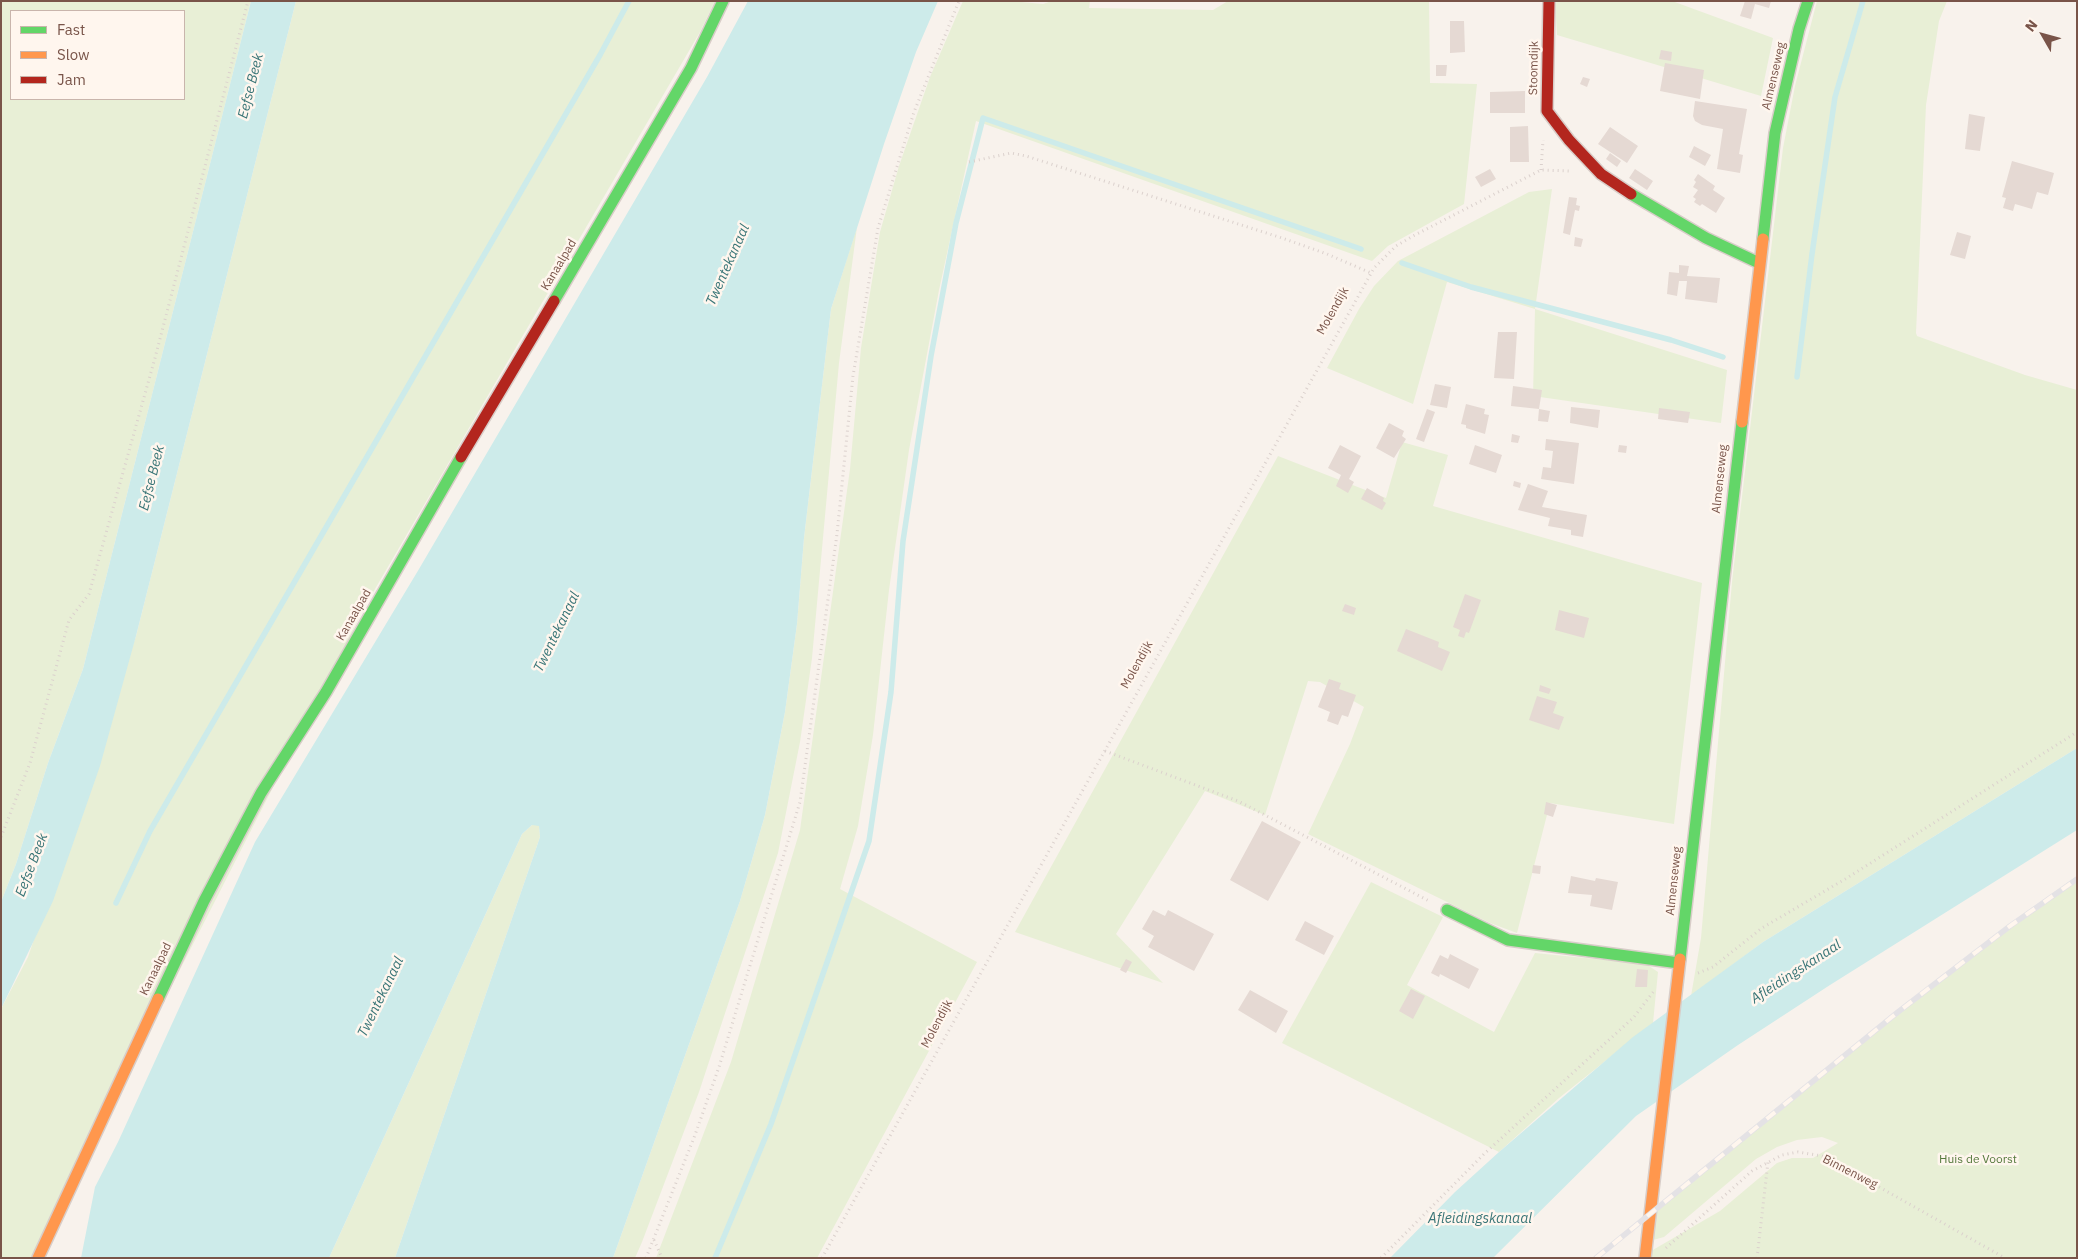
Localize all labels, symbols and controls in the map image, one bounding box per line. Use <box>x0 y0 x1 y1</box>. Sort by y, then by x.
legend <box>10 10 185 100</box>
north arrow <box>2018 10 2068 60</box>
text: N <box>2021 16 2041 35</box>
text: Fast <box>57 20 85 39</box>
street label: Stoomdijk <box>1526 41 1542 95</box>
street label: Almenseweg <box>1759 41 1789 111</box>
text: Slow <box>57 45 90 64</box>
water label: Eefse Beek <box>235 52 267 120</box>
text: Jam <box>57 70 86 89</box>
water label: Twentekanaal <box>703 222 753 308</box>
street label: Kanaalpad <box>538 237 580 293</box>
street label: Molendijk <box>1314 285 1352 337</box>
water label: Eefse Beek <box>136 444 168 512</box>
street label: Almenseweg <box>1709 444 1731 514</box>
street label: Kanaalpad <box>333 587 375 643</box>
water label: Twentekanaal <box>530 589 584 675</box>
street label: Molendijk <box>1118 639 1156 691</box>
water label: Eefse Beek <box>12 831 52 899</box>
street label: Almenseweg <box>1663 846 1685 916</box>
water label: Afleidingskanaal <box>1748 937 1844 1007</box>
street label: Kanaalpad <box>137 940 175 998</box>
water label: Twentekanaal <box>354 954 408 1040</box>
street label: Molendijk <box>918 997 956 1051</box>
street label: Binnenweg <box>1820 1152 1880 1192</box>
park label: Huis de Voorst <box>1939 1153 2017 1167</box>
water label: Afleidingskanaal <box>1428 1211 1532 1227</box>

